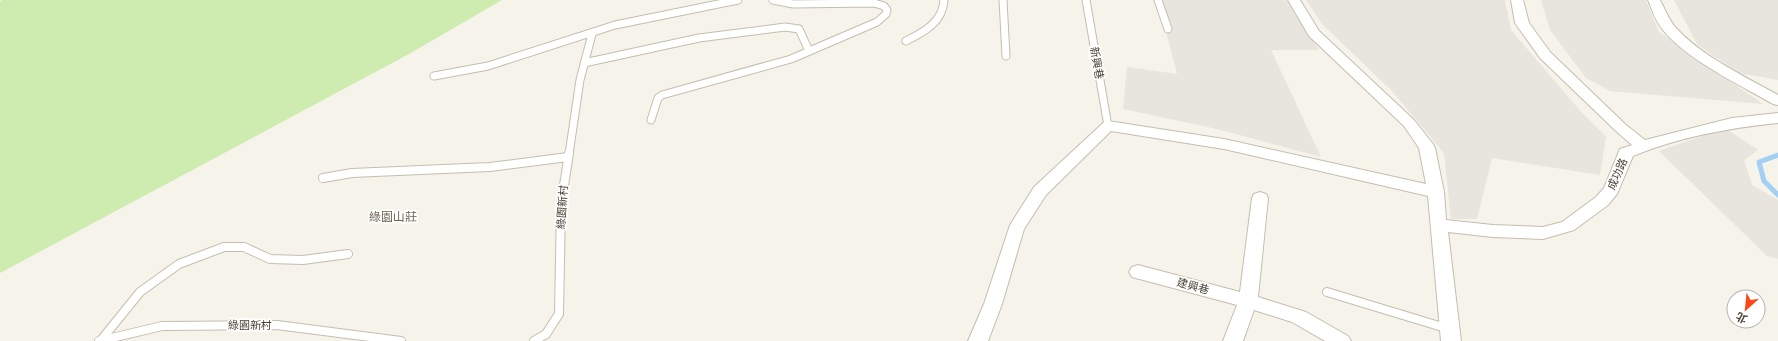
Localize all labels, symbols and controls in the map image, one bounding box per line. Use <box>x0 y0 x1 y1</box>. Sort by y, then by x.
street label: 新興巷 <box>1087 46 1106 80</box>
street label: 成功路 <box>1605 156 1630 192</box>
street label: 綠園新村 <box>554 185 571 229</box>
district label: 綠園山莊 <box>369 210 417 225</box>
street label: 建興巷 <box>1175 276 1210 297</box>
north arrow <box>1726 289 1766 329</box>
text: 北 <box>1734 309 1750 326</box>
street label: 綠園新村 <box>228 319 272 332</box>

